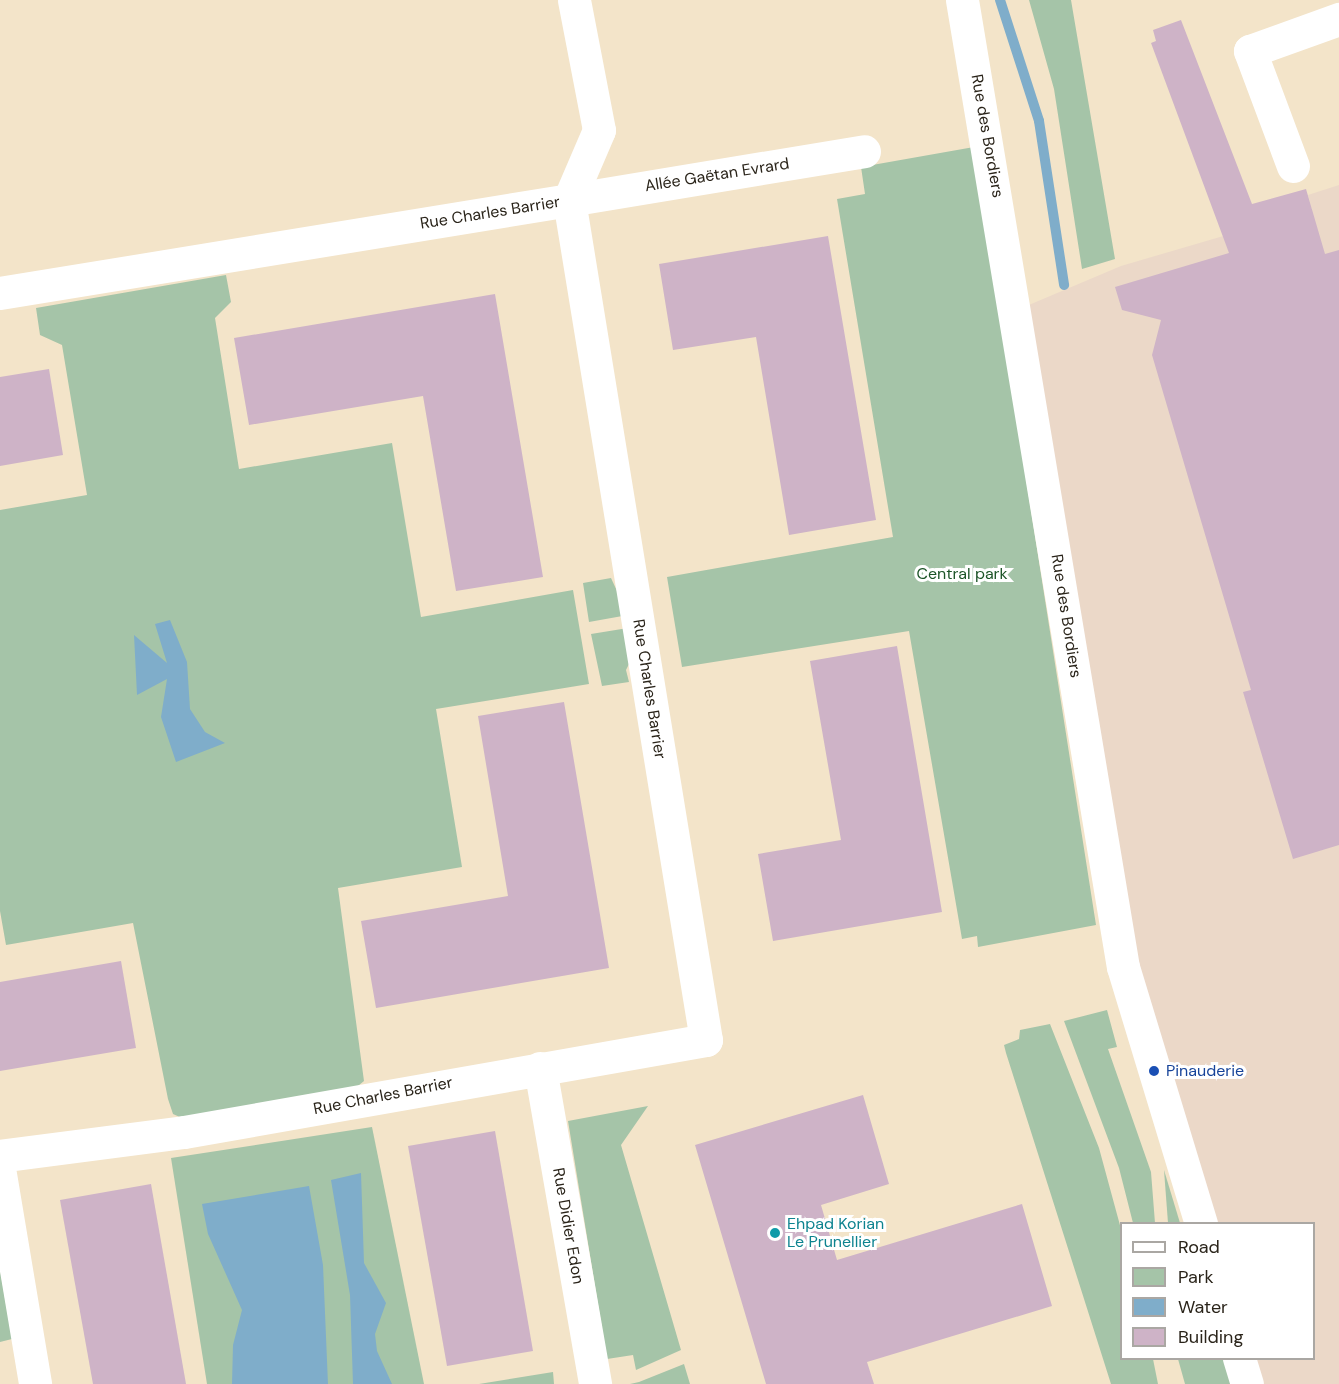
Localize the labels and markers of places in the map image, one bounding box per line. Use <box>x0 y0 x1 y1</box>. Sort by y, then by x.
place label: Pinauderie <box>1166 1061 1244 1081</box>
marker: Pinauderie <box>1147 1064 1161 1078</box>
place label: Ehpad Korian Le Prunellier <box>787 1214 884 1252</box>
marker: Ehpad Korian Le Prunellier <box>768 1226 782 1240</box>

